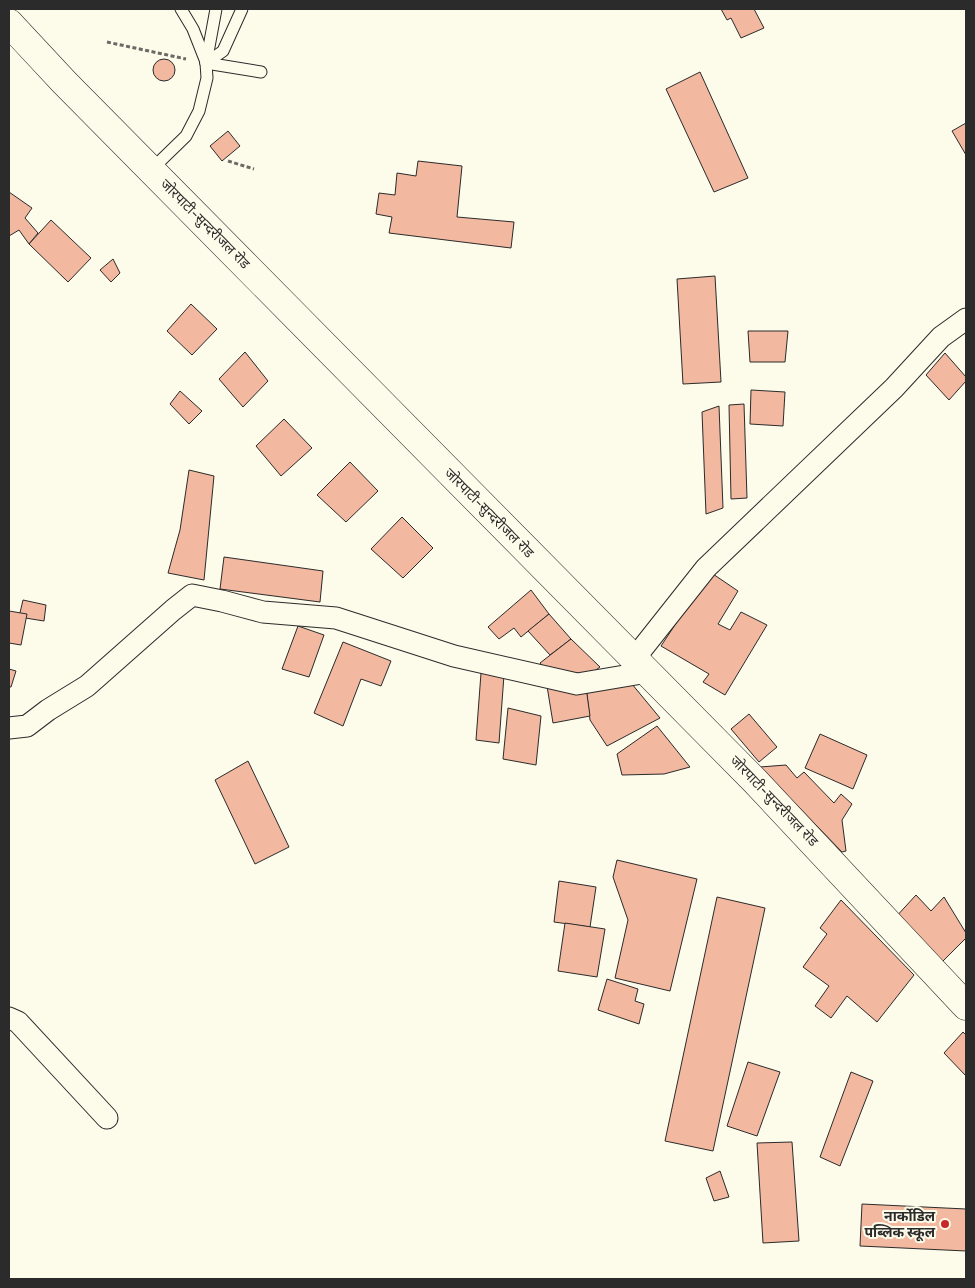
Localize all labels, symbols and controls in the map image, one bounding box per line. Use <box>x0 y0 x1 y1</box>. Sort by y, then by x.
street label: जोरपाटी-सुन्दरीजल रोड <box>156 176 254 273</box>
street label: जोरपाटी-सुन्दरीजल रोड <box>440 465 538 562</box>
street label: जोरपाटी-सुन्दरीजल रोड <box>726 752 822 851</box>
place label: नार्कोडिल पब्लिक स्कूल <box>864 1208 936 1242</box>
marker: नार्कोडिल पब्लिक स्कूल <box>939 1218 951 1230</box>

